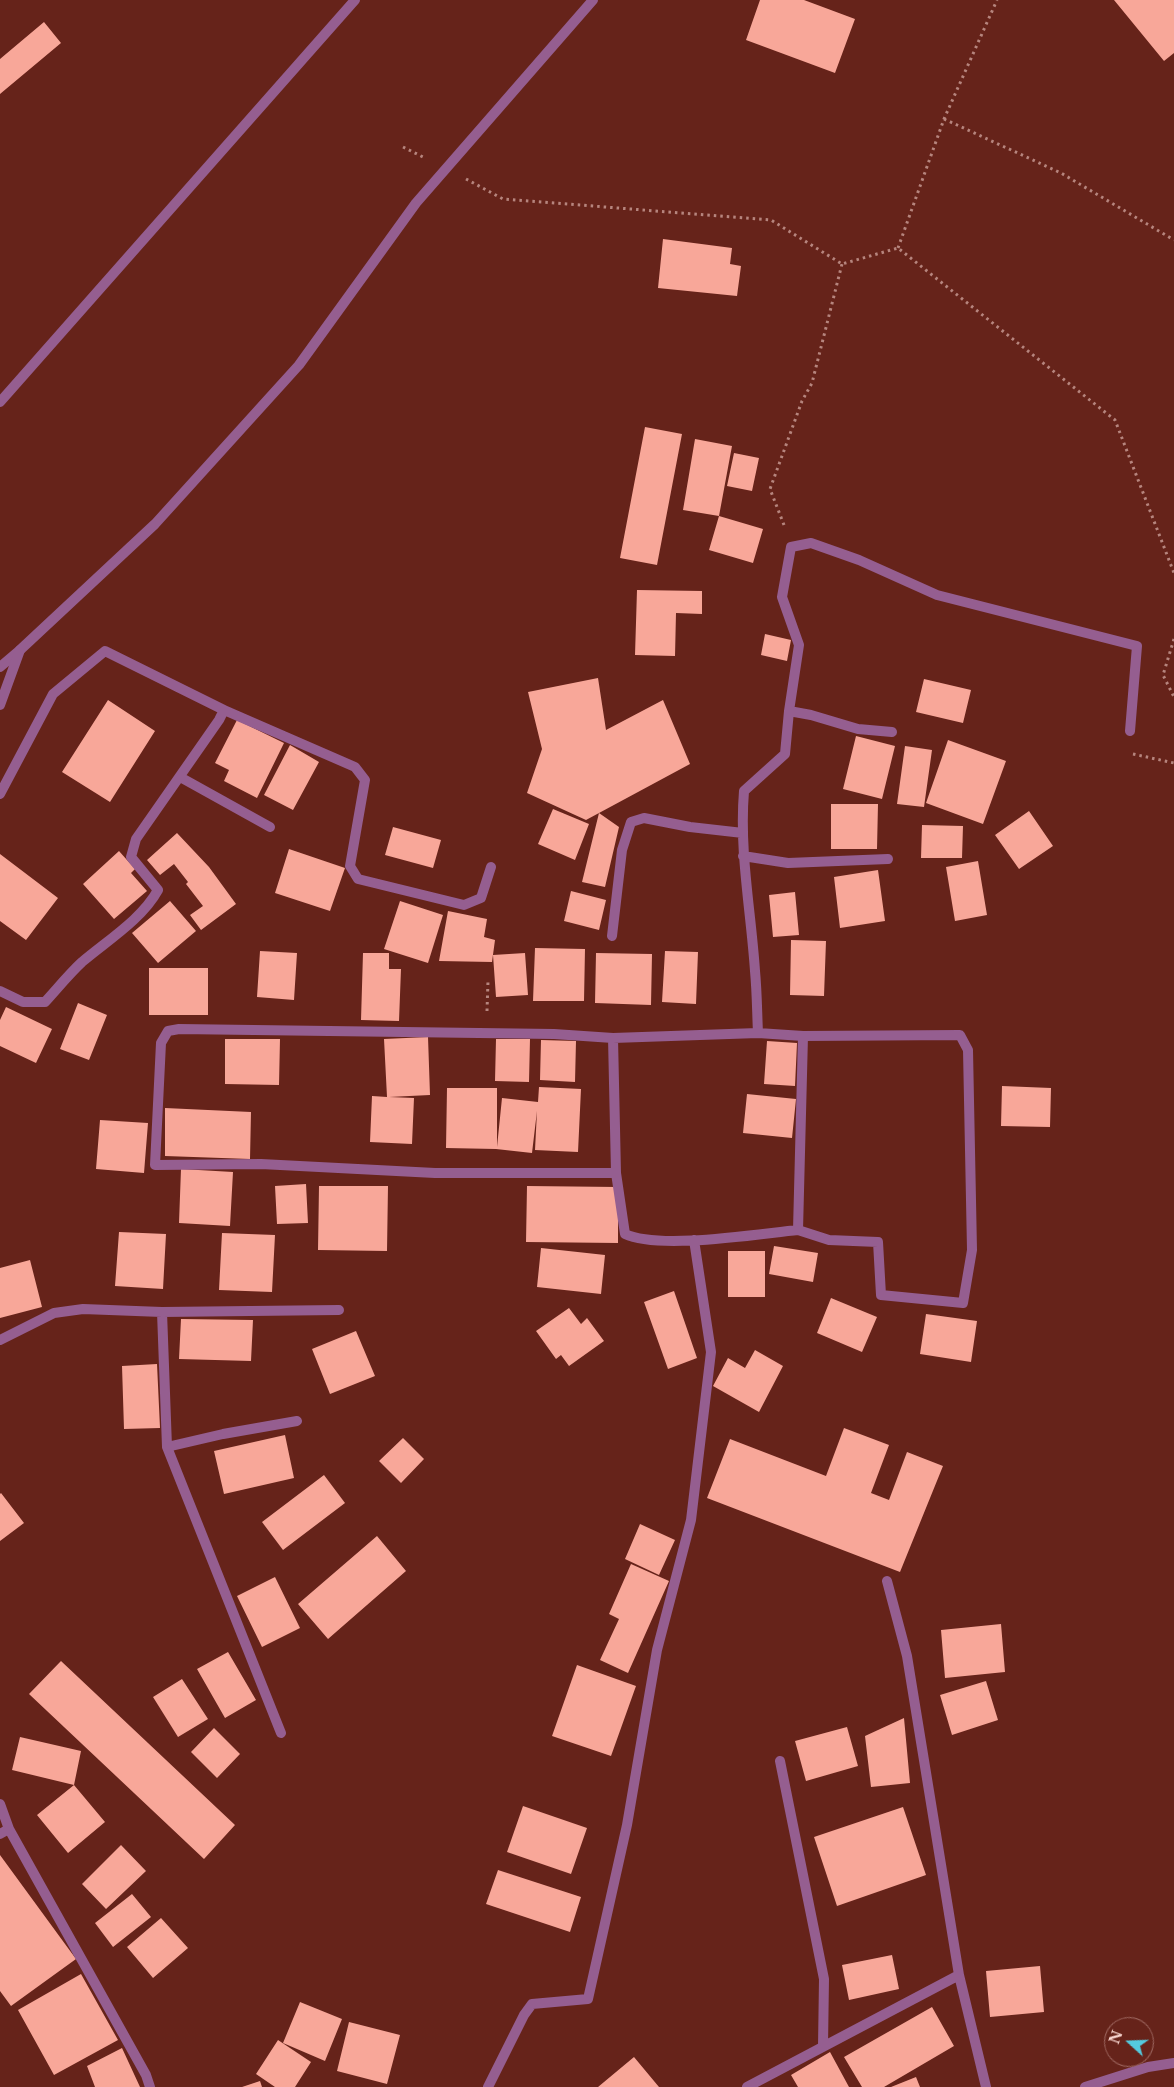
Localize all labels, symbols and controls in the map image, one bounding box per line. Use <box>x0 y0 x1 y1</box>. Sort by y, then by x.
north arrow <box>1104 2017 1154 2067</box>
text: N <box>1105 2028 1127 2046</box>

